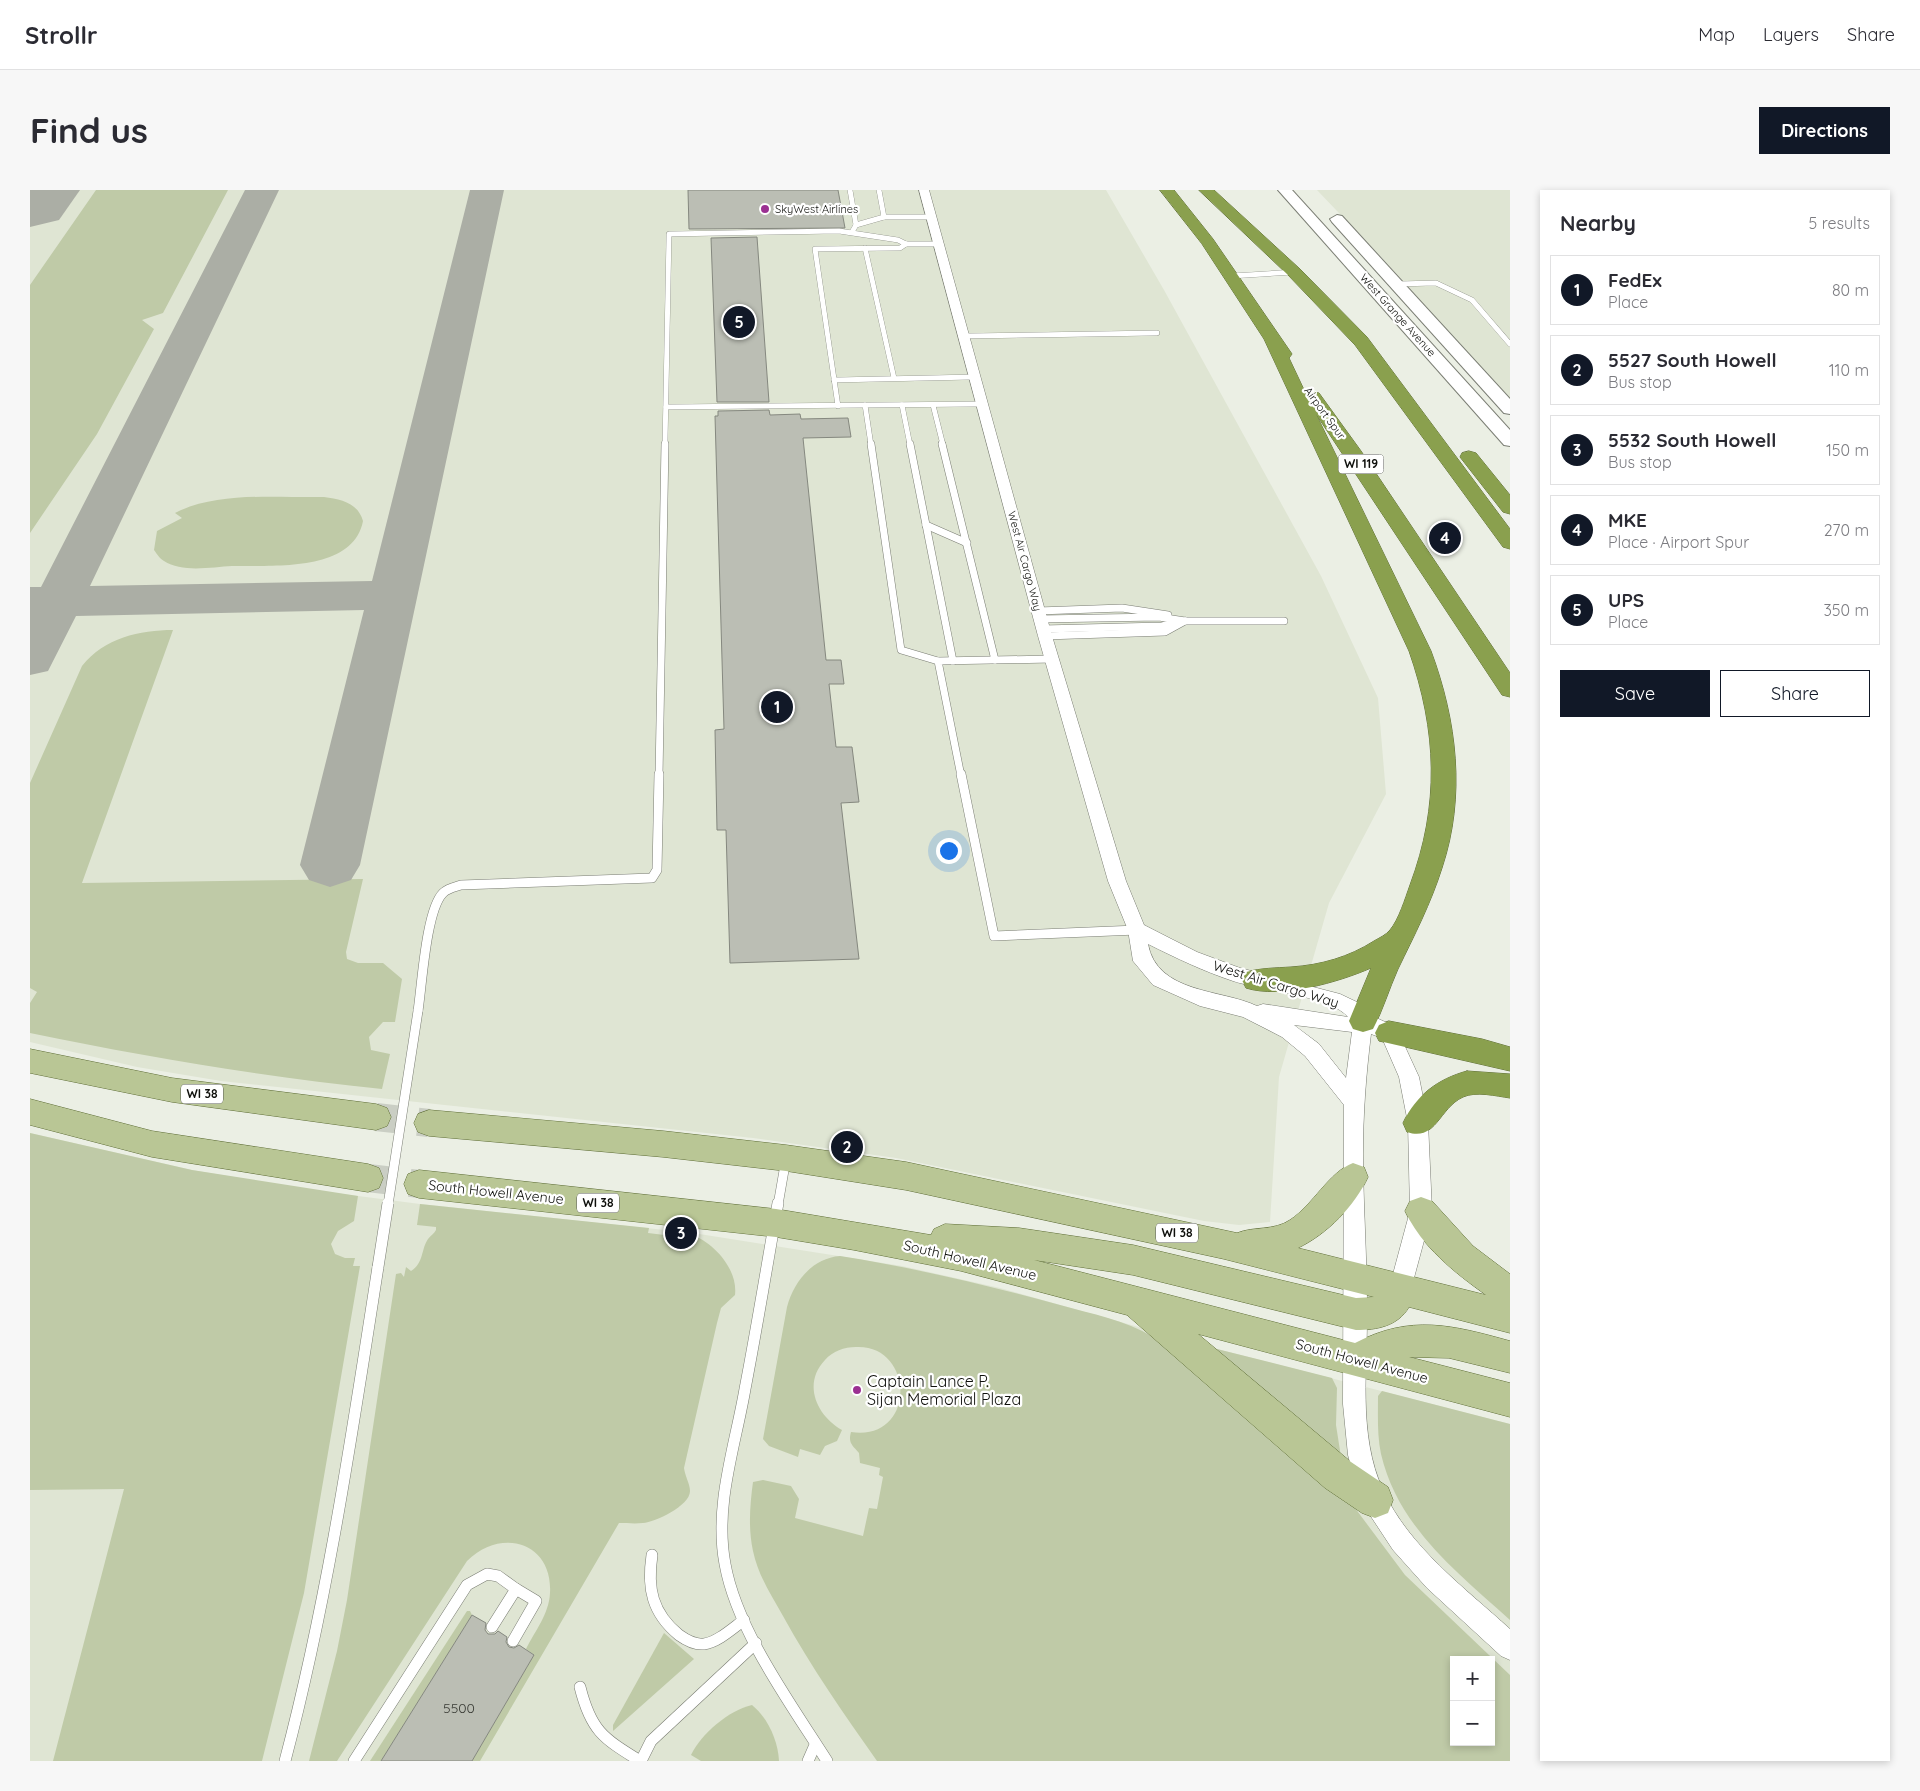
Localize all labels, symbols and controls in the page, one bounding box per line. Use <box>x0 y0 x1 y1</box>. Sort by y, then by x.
text: Strollr <box>25 20 97 50</box>
text: Map <box>1698 23 1735 46</box>
text: Layers <box>1763 23 1819 46</box>
text: Share <box>1847 23 1895 46</box>
button: Directions <box>1759 107 1890 154</box>
text: Find us <box>30 108 148 152</box>
place label: SkyWest Airlines <box>775 202 858 216</box>
marker: SkyWest Airlines <box>759 203 771 215</box>
text: Nearby <box>1560 210 1636 236</box>
text: 5 results <box>1809 213 1870 233</box>
text: FedEx <box>1608 268 1662 292</box>
street label: West Grange Avenue <box>1357 271 1439 359</box>
text: 1 <box>1574 280 1580 300</box>
text: 80 m <box>1832 280 1869 300</box>
text: Place <box>1608 292 1648 312</box>
pin: 5 <box>723 303 755 341</box>
text: 5527 South Howell <box>1608 348 1777 372</box>
text: 2 <box>1572 360 1582 380</box>
text: 110 m <box>1829 360 1869 380</box>
text: Bus stop <box>1608 372 1672 392</box>
street label: Airport Spur <box>1301 384 1349 443</box>
text: 5532 South Howell <box>1608 428 1776 452</box>
text: 3 <box>1573 440 1581 460</box>
text: 150 m <box>1826 440 1869 460</box>
text: Bus stop <box>1608 452 1672 472</box>
road number: WI 119 <box>1338 454 1384 474</box>
text: MKE <box>1608 508 1647 532</box>
street label: West Air Cargo Way <box>1005 509 1045 613</box>
pin: 4 <box>1429 519 1461 557</box>
text: 4 <box>1572 520 1582 540</box>
text: 270 m <box>1824 520 1869 540</box>
text: Place · Airport Spur <box>1608 532 1749 552</box>
text: UPS <box>1608 588 1644 612</box>
text: 5 <box>1572 600 1582 620</box>
text: 350 m <box>1823 600 1869 620</box>
text: Place <box>1608 612 1648 632</box>
button: Save <box>1560 670 1710 717</box>
button: Share <box>1720 670 1870 717</box>
pin: 1 <box>761 688 793 726</box>
your location <box>936 838 962 864</box>
street label: West Air Cargo Way <box>1211 956 1341 1012</box>
road number: WI 38 <box>181 1084 223 1104</box>
pin: 2 <box>831 1128 863 1166</box>
street label: South Howell Avenue <box>427 1176 565 1208</box>
road number: WI 38 <box>577 1194 619 1212</box>
pin: 3 <box>665 1214 697 1252</box>
road number: WI 38 <box>1156 1224 1198 1242</box>
street label: South Howell Avenue <box>902 1236 1038 1284</box>
street label: South Howell Avenue <box>1294 1335 1430 1387</box>
place label: Captain Lance P. Sijan Memorial Plaza <box>867 1371 1021 1409</box>
marker: Captain Lance P. Sijan Memorial Plaza <box>851 1384 863 1396</box>
map controls <box>1450 1656 1495 1746</box>
button: + <box>1450 1656 1495 1701</box>
house number: 5500 <box>443 1699 475 1717</box>
button: − <box>1450 1701 1495 1746</box>

